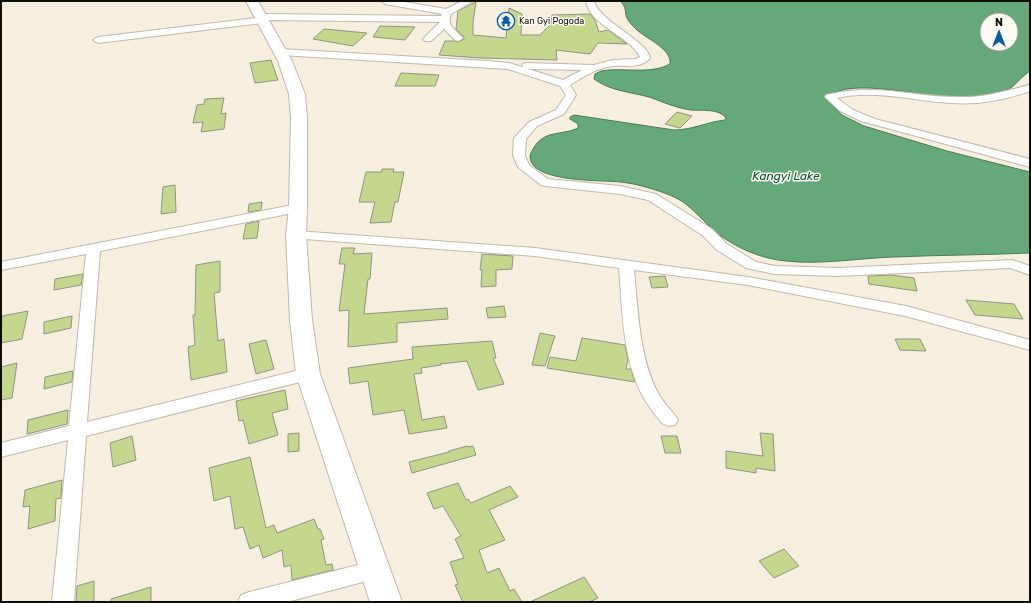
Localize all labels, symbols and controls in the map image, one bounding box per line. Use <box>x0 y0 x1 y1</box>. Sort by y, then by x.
temple icon: Kan Gyi Pogoda <box>496 11 516 31</box>
north arrow <box>979 12 1019 52</box>
place label: Kan Gyi Pogoda <box>519 16 584 26</box>
text: N <box>995 16 1003 29</box>
water label: Kangyi Lake <box>752 169 820 183</box>

